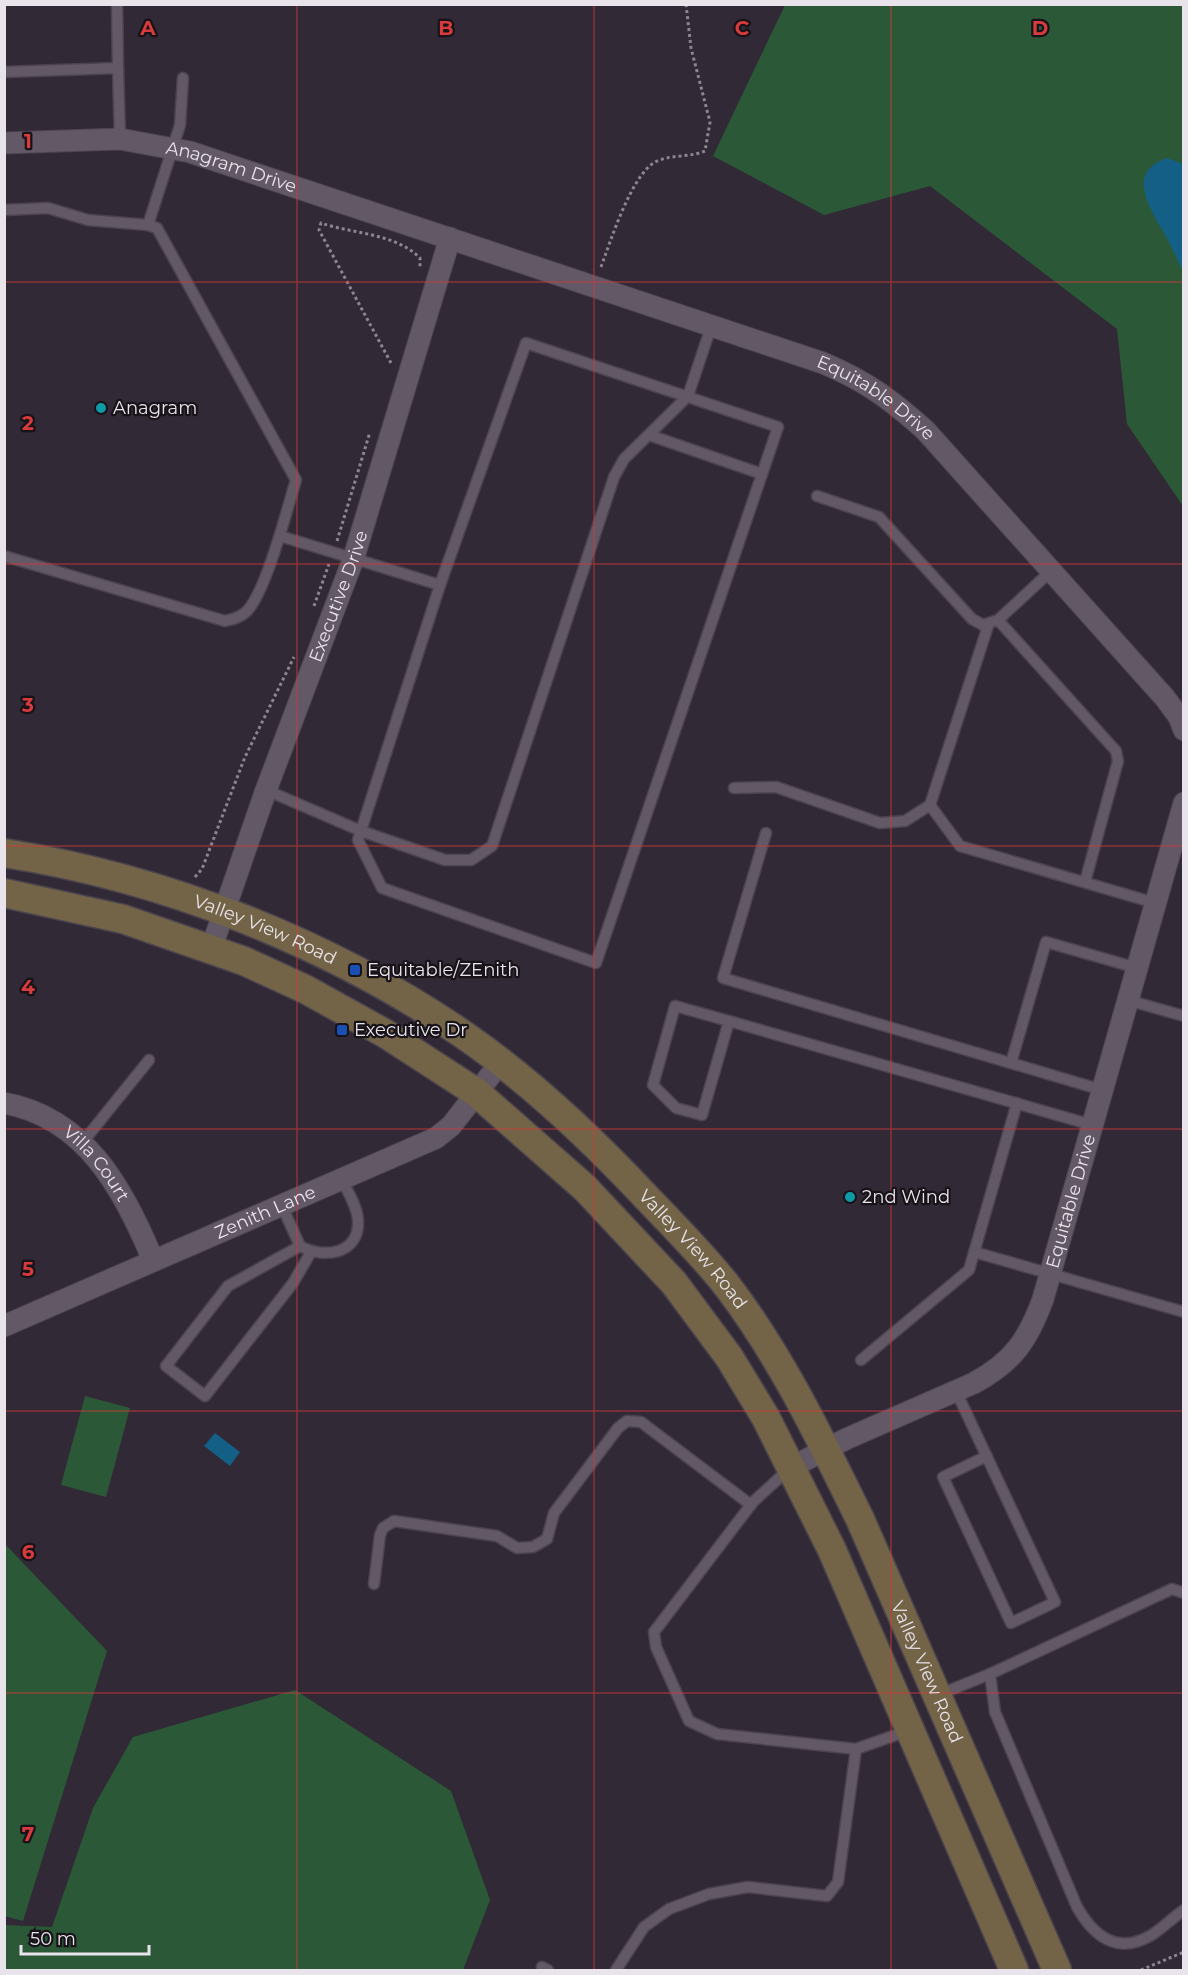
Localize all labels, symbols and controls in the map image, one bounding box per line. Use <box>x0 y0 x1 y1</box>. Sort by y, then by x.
text: A <box>139 16 156 40</box>
text: B <box>438 16 454 40</box>
text: C <box>735 16 750 40</box>
text: D <box>1032 16 1048 40</box>
text: 1 <box>24 129 32 153</box>
street label: Anagram Drive <box>164 137 300 198</box>
street label: Equitable Drive <box>814 351 940 445</box>
place label: Anagram <box>113 397 197 419</box>
marker: Anagram <box>94 401 108 415</box>
text: 2 <box>22 411 34 435</box>
street label: Executive Drive <box>304 528 372 665</box>
text: 3 <box>21 693 34 717</box>
street label: Valley View Road <box>191 890 340 969</box>
place label: Equitable/ZEnith <box>367 959 520 981</box>
marker: Equitable/ZEnith <box>348 963 362 977</box>
text: 4 <box>21 975 35 999</box>
place label: Executive Dr <box>354 1019 468 1041</box>
marker: Executive Dr <box>335 1023 349 1037</box>
street label: Villa Court <box>59 1121 134 1205</box>
street label: Equitable Drive <box>1041 1132 1100 1271</box>
street label: Zenith Lane <box>212 1181 319 1244</box>
street label: Valley View Road <box>634 1185 752 1313</box>
place label: 2nd Wind <box>862 1186 950 1208</box>
marker: 2nd Wind <box>843 1190 857 1204</box>
text: 5 <box>22 1257 34 1281</box>
text: 6 <box>22 1540 35 1564</box>
street label: Valley View Road <box>886 1598 968 1746</box>
text: 7 <box>22 1822 34 1846</box>
scale bar <box>21 1918 148 1956</box>
text: 50 m <box>30 1928 76 1950</box>

